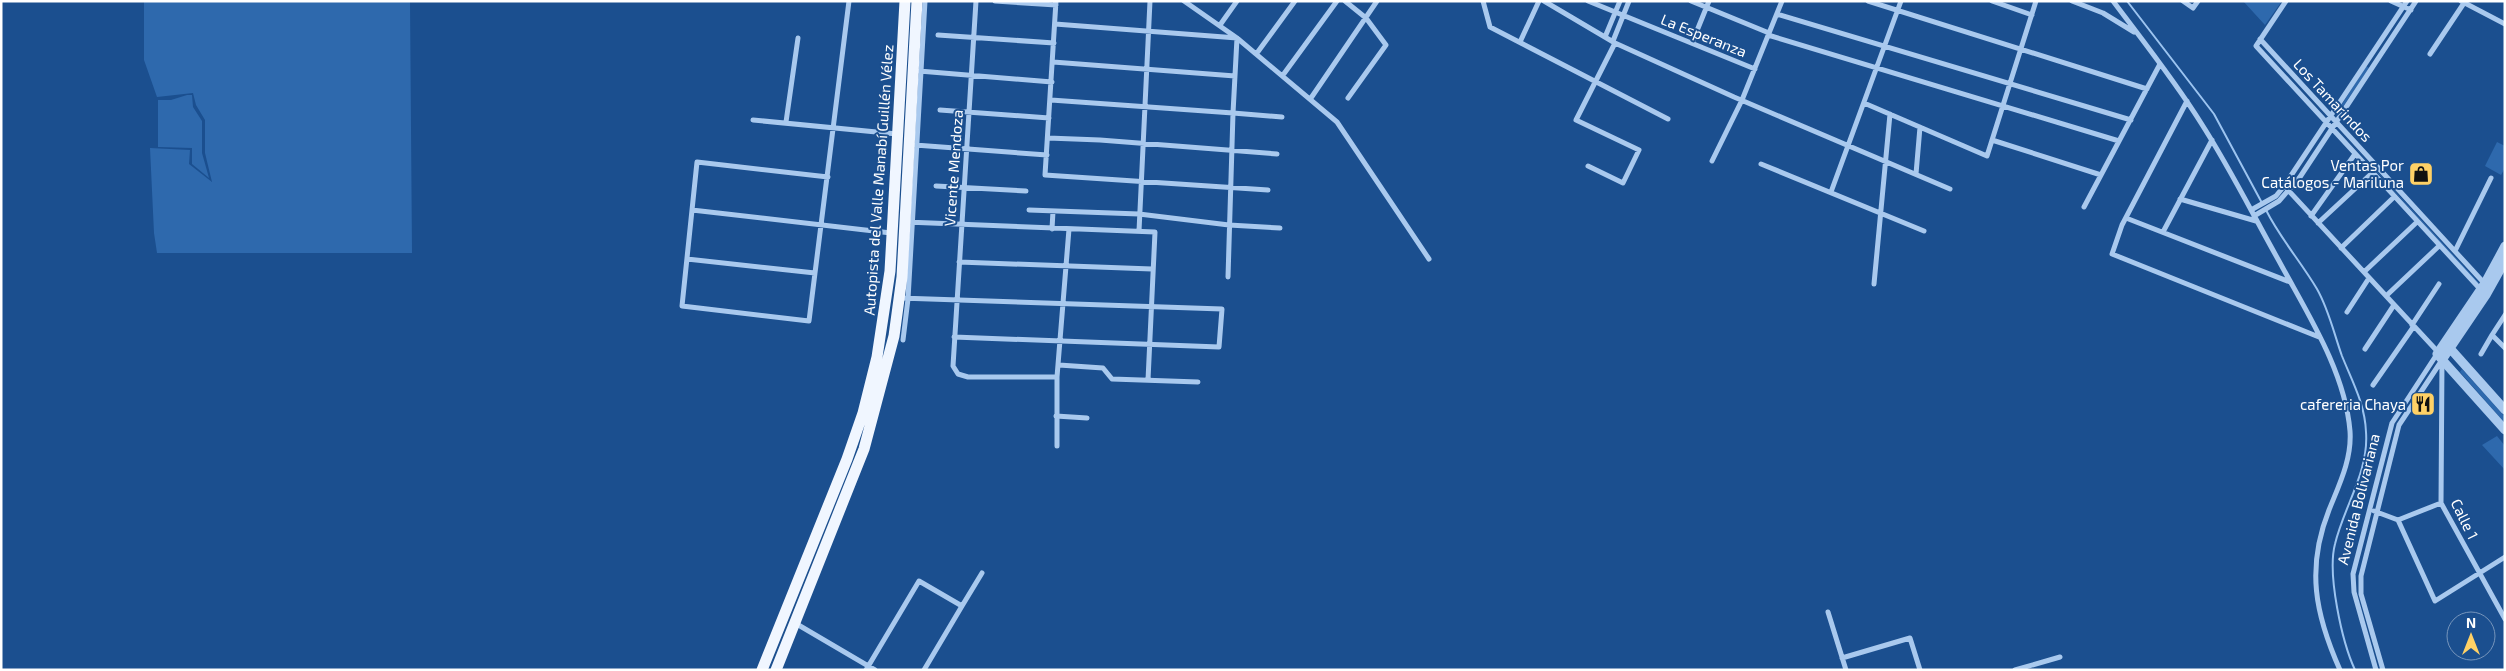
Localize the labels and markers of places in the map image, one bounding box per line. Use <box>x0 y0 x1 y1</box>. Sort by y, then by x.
place label: Ventas Por Catálogos - Mariluna <box>2261 156 2404 191</box>
shop icon: Ventas Por Catálogos - Mariluna <box>2408 161 2434 187</box>
restaurant icon: cafereria Chaya <box>2410 391 2436 417</box>
place label: cafereria Chaya <box>2300 395 2406 413</box>

